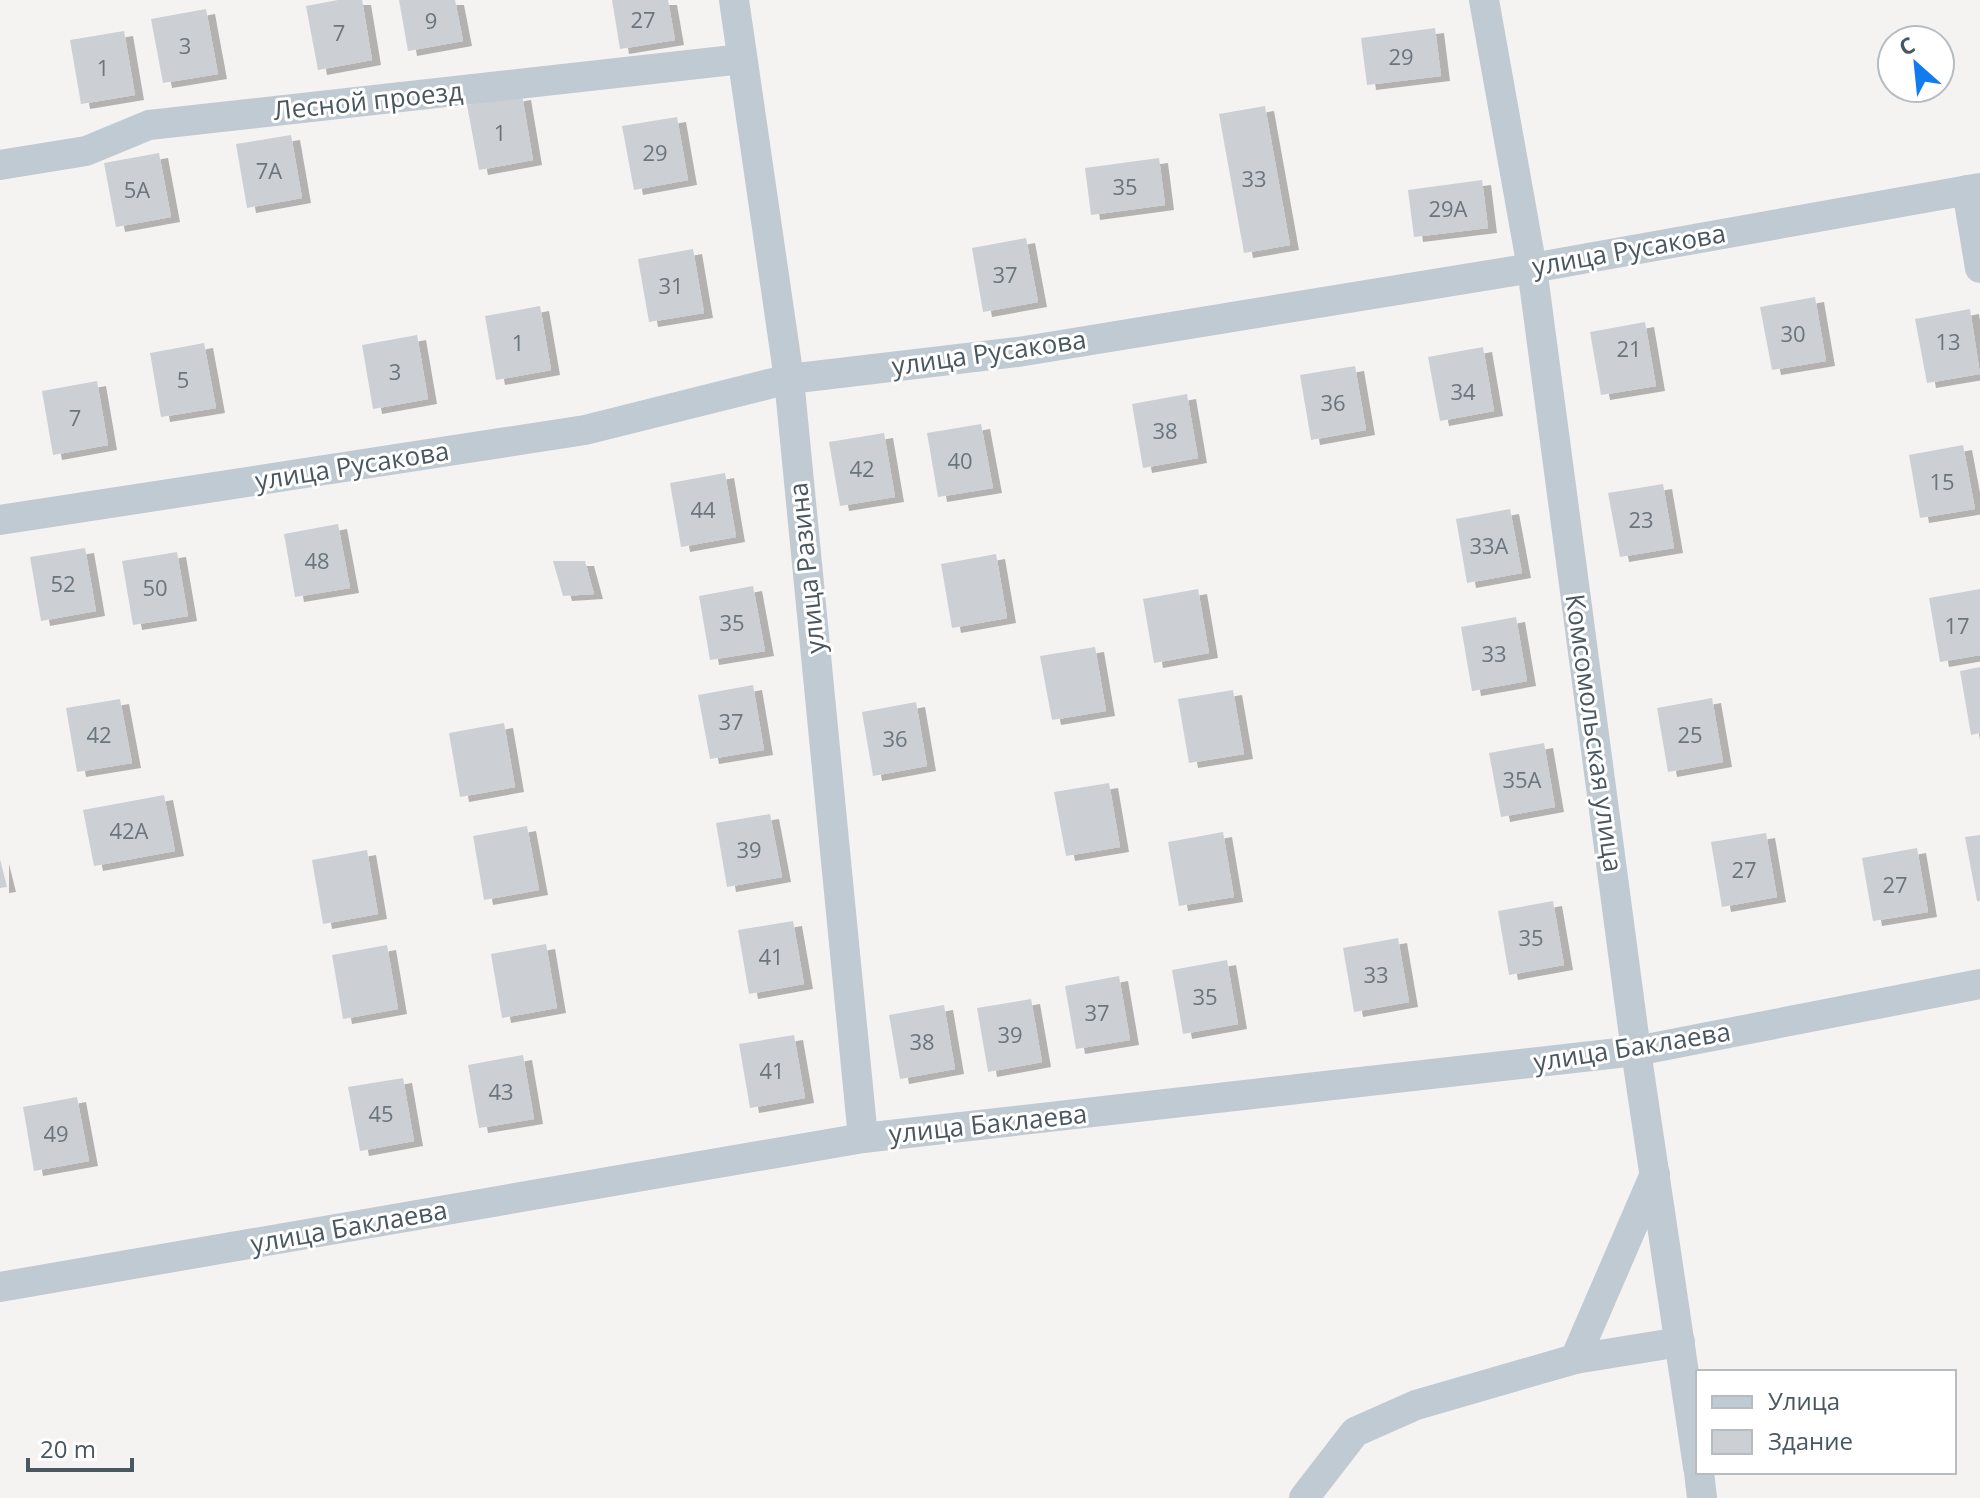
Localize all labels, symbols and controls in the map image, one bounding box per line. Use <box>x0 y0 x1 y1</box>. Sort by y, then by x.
house number: 27 <box>630 4 656 34</box>
house number: 9 <box>425 5 437 35</box>
house number: 7 <box>333 17 345 47</box>
north arrow <box>1876 24 1956 104</box>
text: С <box>1893 29 1920 62</box>
house number: 3 <box>179 30 191 60</box>
house number: 29 <box>1388 41 1414 71</box>
house number: 1 <box>97 52 109 82</box>
street label: Лесной проезд <box>271 72 465 128</box>
house number: 1 <box>494 117 506 147</box>
house number: 29 <box>642 137 668 167</box>
house number: 7А <box>256 155 282 185</box>
house number: 33 <box>1241 163 1267 193</box>
house number: 35 <box>1112 171 1138 201</box>
house number: 5А <box>124 174 150 204</box>
house number: 29А <box>1428 193 1468 223</box>
street label: улица Русакова <box>1529 214 1728 284</box>
house number: 37 <box>992 259 1018 289</box>
house number: 31 <box>658 270 684 300</box>
house number: 30 <box>1780 318 1806 348</box>
street label: улица Русакова <box>889 321 1088 383</box>
house number: 13 <box>1935 326 1961 356</box>
house number: 1 <box>512 327 524 357</box>
house number: 21 <box>1616 333 1642 363</box>
house number: 3 <box>389 356 401 386</box>
house number: 5 <box>177 364 189 394</box>
house number: 34 <box>1450 376 1476 406</box>
house number: 36 <box>1320 387 1346 417</box>
house number: 7 <box>69 402 81 432</box>
house number: 38 <box>1152 415 1178 445</box>
street label: улица Русакова <box>252 432 451 498</box>
house number: 40 <box>947 445 973 475</box>
house number: 42 <box>849 453 875 483</box>
house number: 15 <box>1929 466 1955 496</box>
street label: улица Разина <box>779 481 833 656</box>
house number: 44 <box>690 494 716 524</box>
house number: 23 <box>1628 504 1654 534</box>
house number: 33А <box>1469 530 1509 560</box>
house number: 48 <box>304 545 330 575</box>
house number: 52 <box>50 568 76 598</box>
house number: 50 <box>142 572 168 602</box>
street label: Комсомольская улица <box>1558 592 1632 874</box>
house number: 35 <box>719 607 745 637</box>
house number: 17 <box>1944 610 1970 640</box>
house number: 33 <box>1481 638 1507 668</box>
house number: 37 <box>718 706 744 736</box>
house number: 42 <box>86 719 112 749</box>
house number: 25 <box>1677 719 1703 749</box>
house number: 36 <box>882 723 908 753</box>
house number: 35А <box>1502 764 1542 794</box>
house number: 42А <box>109 815 149 845</box>
house number: 39 <box>736 834 762 864</box>
house number: 27 <box>1731 854 1757 884</box>
house number: 27 <box>1882 869 1908 899</box>
house number: 35 <box>1518 922 1544 952</box>
house number: 41 <box>758 941 784 971</box>
house number: 33 <box>1363 959 1389 989</box>
house number: 35 <box>1192 981 1218 1011</box>
house number: 37 <box>1084 997 1110 1027</box>
street label: улица Баклаева <box>1531 1013 1733 1079</box>
house number: 39 <box>997 1019 1023 1049</box>
house number: 38 <box>909 1026 935 1056</box>
house number: 41 <box>759 1055 785 1085</box>
house number: 43 <box>488 1076 514 1106</box>
street label: улица Баклаева <box>887 1095 1089 1151</box>
house number: 45 <box>368 1098 394 1128</box>
house number: 49 <box>43 1118 69 1148</box>
street label: улица Баклаева <box>248 1191 450 1261</box>
legend <box>1696 1370 1956 1474</box>
text: Улица <box>1768 1384 1840 1417</box>
scale bar <box>28 1422 132 1472</box>
text: Здание <box>1768 1424 1853 1457</box>
text: 20 m <box>40 1432 96 1465</box>

